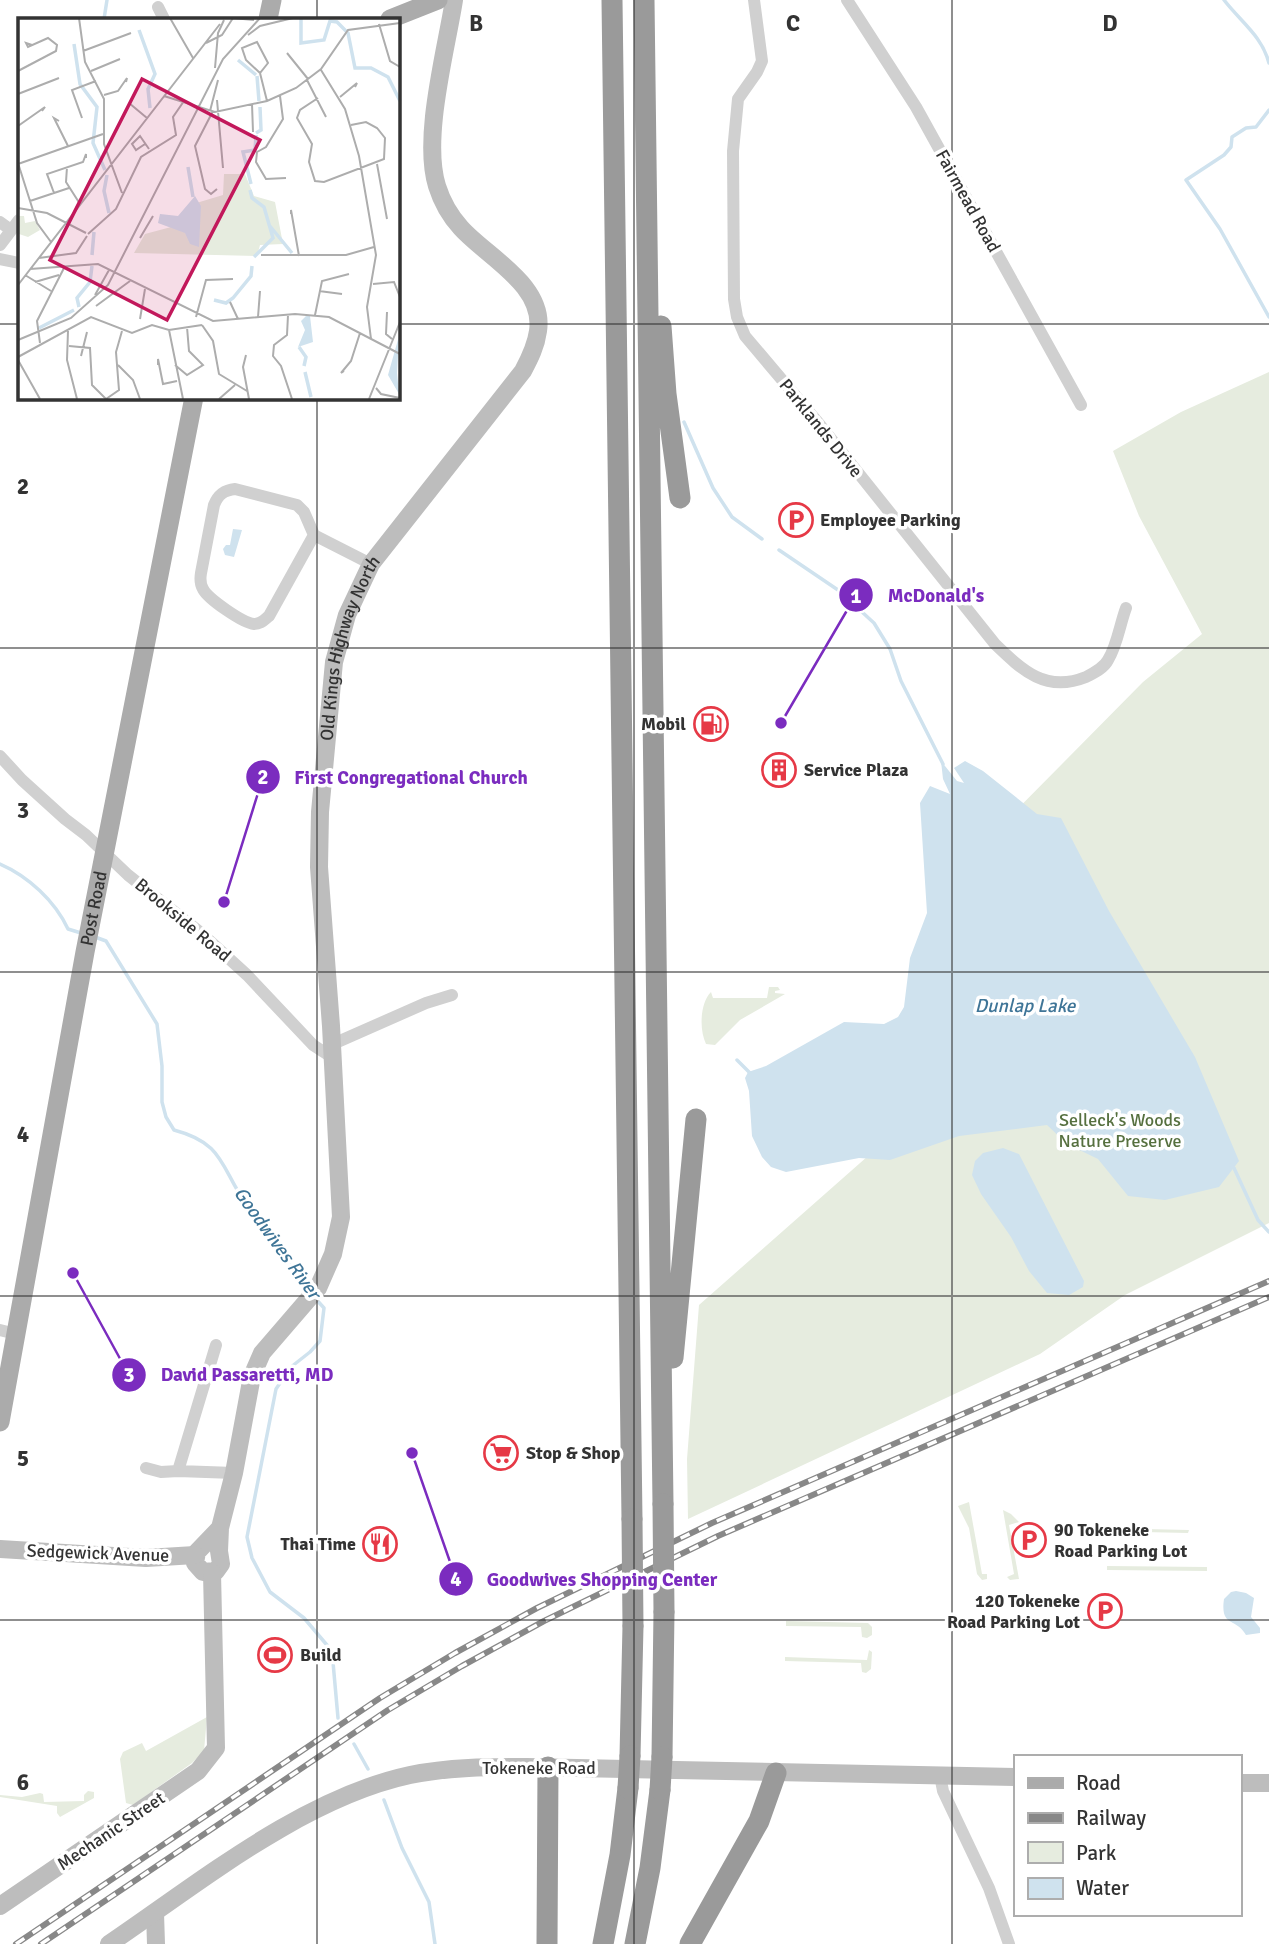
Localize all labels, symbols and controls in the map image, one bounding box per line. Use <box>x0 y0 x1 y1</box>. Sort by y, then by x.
text: B <box>469 9 483 38</box>
text: C <box>786 9 800 38</box>
text: D <box>1102 9 1118 38</box>
inset map <box>18 18 399 399</box>
street label: Fairmead Road <box>931 146 1005 256</box>
street label: Parklands Drive <box>775 374 867 482</box>
text: 2 <box>17 472 29 501</box>
parking icon: Employee Parking <box>777 501 815 539</box>
place label: Employee Parking <box>820 509 961 531</box>
street label: Old Kings Highway North <box>316 551 385 742</box>
callout: McDonald's <box>838 575 998 615</box>
text: 1 <box>850 583 862 609</box>
text: McDonald's <box>888 584 984 608</box>
fuel station icon: Mobil <box>692 705 730 743</box>
place label: Mobil <box>641 713 686 735</box>
building icon: Service Plaza <box>760 751 798 789</box>
callout: First Congregational Church <box>245 757 542 797</box>
place label: Service Plaza <box>804 759 909 781</box>
text: 2 <box>257 764 269 790</box>
text: First Congregational Church <box>294 766 528 790</box>
text: 3 <box>17 796 29 825</box>
street label: Post Road <box>75 869 112 948</box>
street label: Brookside Road <box>131 873 235 967</box>
water label: Dunlap Lake <box>975 994 1077 1018</box>
park label: Selleck's Woods Nature Preserve <box>1059 1109 1181 1152</box>
text: 4 <box>17 1120 29 1149</box>
water label: Goodwives River <box>228 1182 327 1306</box>
callout: David Passaretti, MD <box>111 1355 347 1395</box>
text: 3 <box>123 1362 135 1388</box>
text: David Passaretti, MD <box>161 1363 333 1387</box>
supermarket icon: Stop & Shop <box>482 1434 520 1472</box>
place label: Stop & Shop <box>526 1442 621 1464</box>
text: 5 <box>17 1444 29 1473</box>
place label: 90 Tokeneke Road Parking Lot <box>1054 1519 1187 1562</box>
parking icon: 90 Tokeneke Road Parking Lot <box>1010 1521 1048 1559</box>
restaurant icon: Thai Time <box>361 1525 399 1563</box>
place label: Thai Time <box>280 1533 356 1555</box>
street label: Sedgewick Avenue <box>26 1540 170 1566</box>
callout: Goodwives Shopping Center <box>438 1559 732 1599</box>
text: 4 <box>450 1566 462 1592</box>
text: Goodwives Shopping Center <box>487 1568 718 1592</box>
place label: 120 Tokeneke Road Parking Lot <box>947 1590 1080 1633</box>
parking icon: 120 Tokeneke Road Parking Lot <box>1086 1592 1124 1630</box>
sports icon: Build <box>256 1636 294 1674</box>
place label: Build <box>300 1644 342 1666</box>
legend <box>1014 1755 1241 1916</box>
street label: Tokeneke Road <box>482 1757 596 1779</box>
text: 6 <box>17 1768 29 1797</box>
text: Road <box>1076 1770 1121 1796</box>
street label: Mechanic Street <box>53 1787 169 1875</box>
text: Railway <box>1076 1805 1146 1831</box>
text: Park <box>1076 1840 1117 1866</box>
text: Water <box>1076 1875 1129 1901</box>

